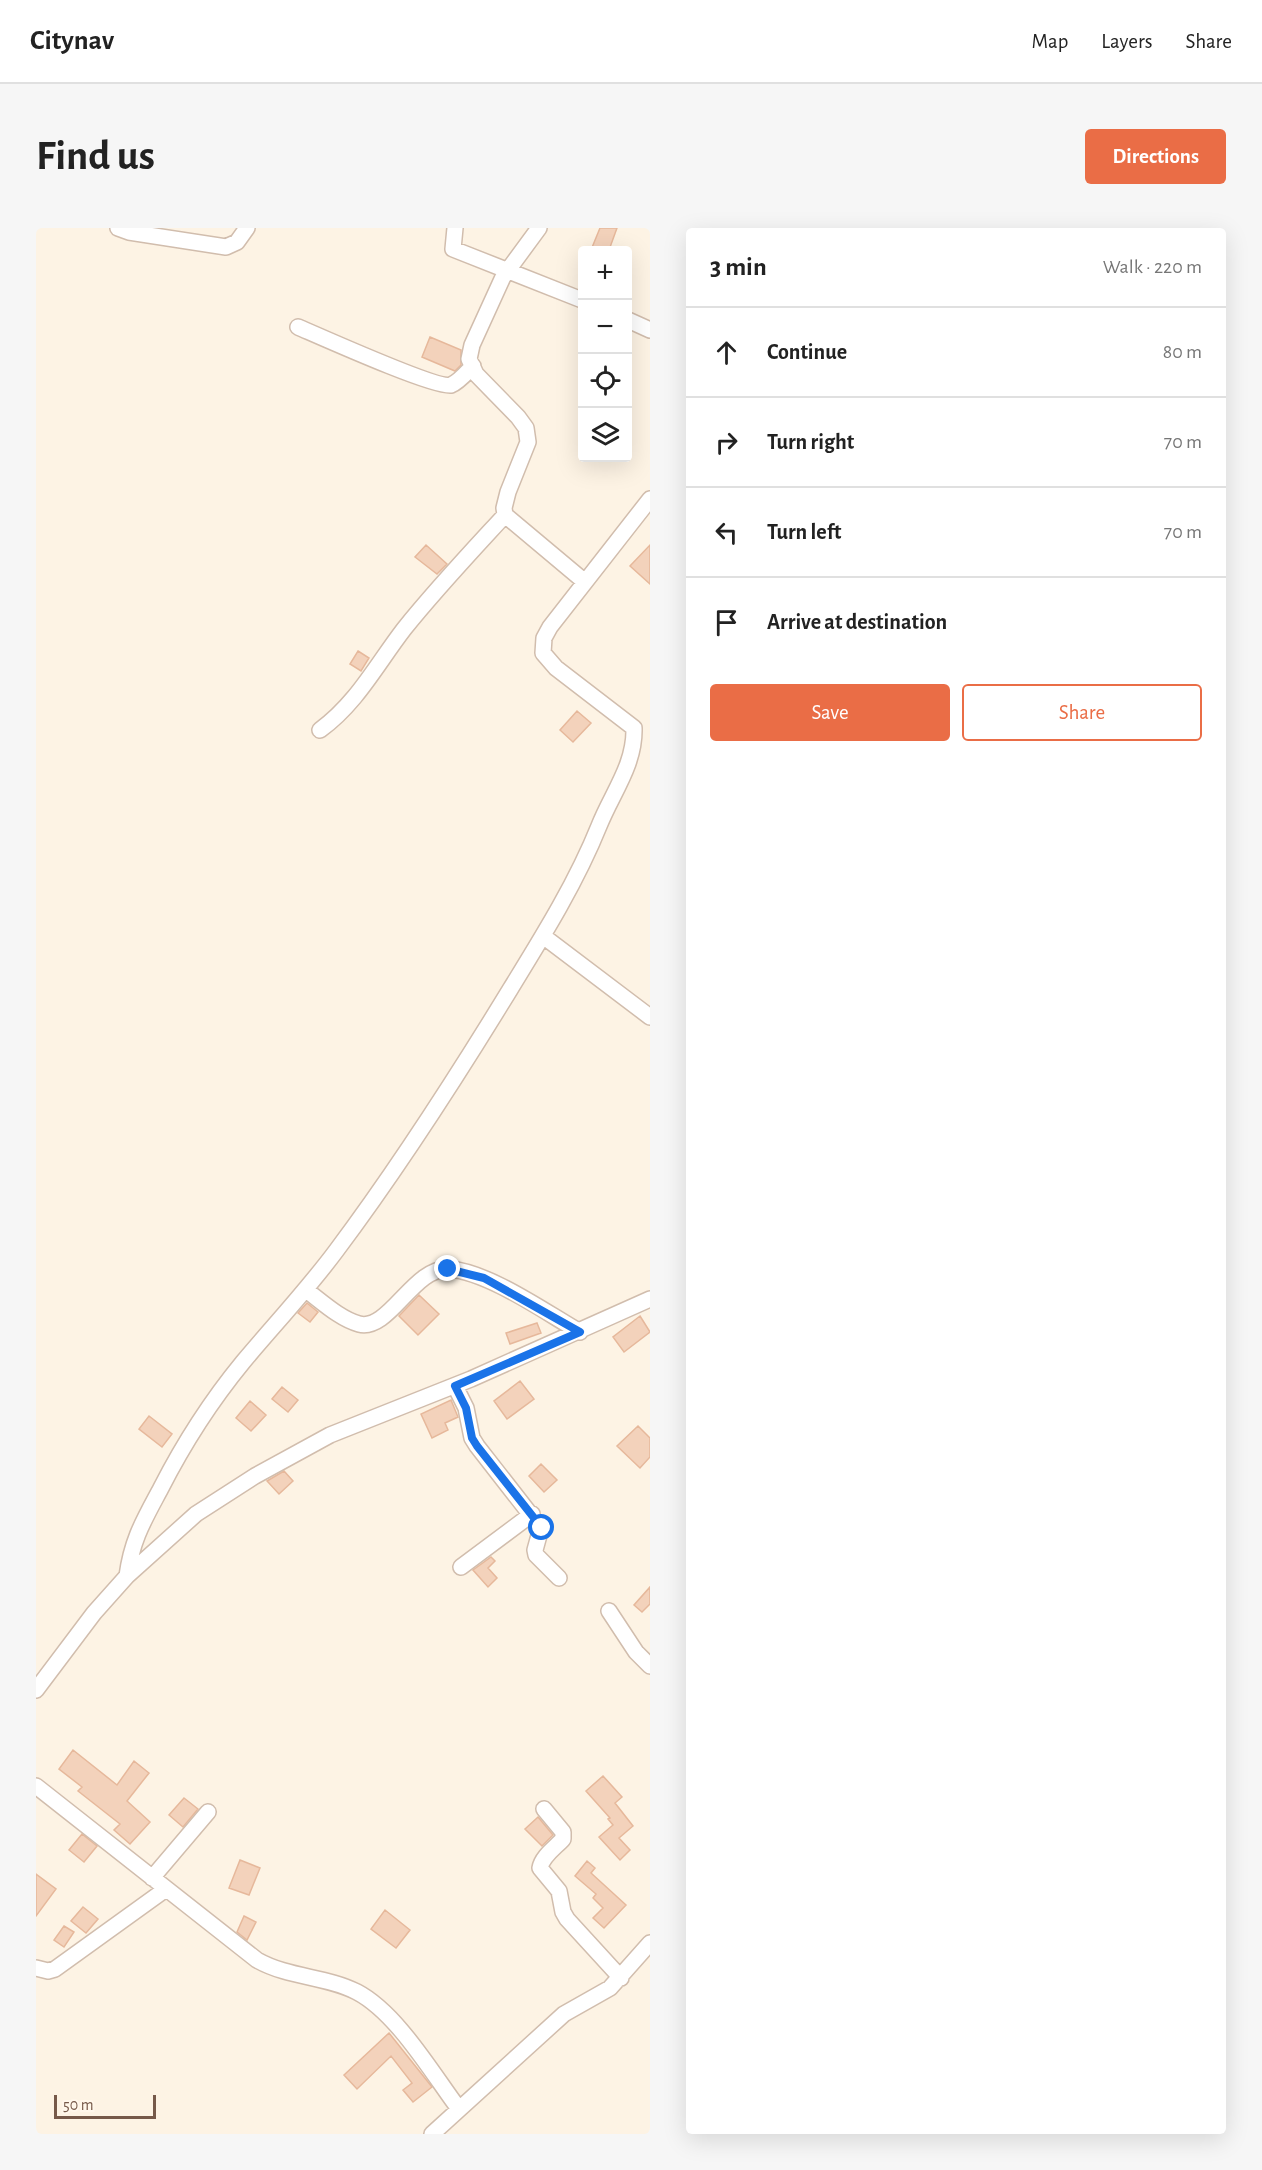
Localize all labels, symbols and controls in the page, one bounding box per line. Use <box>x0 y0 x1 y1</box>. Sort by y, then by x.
text: Citynav <box>30 27 114 55</box>
text: Map <box>1032 31 1068 52</box>
text: Layers <box>1101 31 1152 52</box>
text: Share <box>1185 31 1232 52</box>
button: Directions <box>1085 129 1226 184</box>
text: Find us <box>36 135 155 177</box>
map controls <box>578 246 632 462</box>
button: + <box>578 246 632 300</box>
text: 3 min <box>710 254 767 280</box>
text: Walk · 220 m <box>1103 257 1202 277</box>
button: − <box>578 300 632 354</box>
icon: ahead <box>710 336 743 369</box>
text: Continue <box>767 341 847 363</box>
text: 80 m <box>1163 342 1202 362</box>
button: locate <box>578 354 632 408</box>
button: layers <box>578 408 632 462</box>
icon: right <box>710 426 743 459</box>
text: Turn right <box>767 431 854 453</box>
text: 70 m <box>1164 432 1202 452</box>
icon: left <box>710 516 743 549</box>
text: Turn left <box>767 521 841 543</box>
text: 70 m <box>1164 522 1202 542</box>
icon: arrive <box>710 606 743 639</box>
text: Arrive at destination <box>767 611 947 633</box>
button: Save <box>710 684 950 741</box>
button: Share <box>962 684 1202 741</box>
route end <box>434 1255 460 1281</box>
route start <box>528 1514 554 1540</box>
scale bar <box>54 2092 156 2120</box>
text: 50 m <box>63 2097 94 2113</box>

